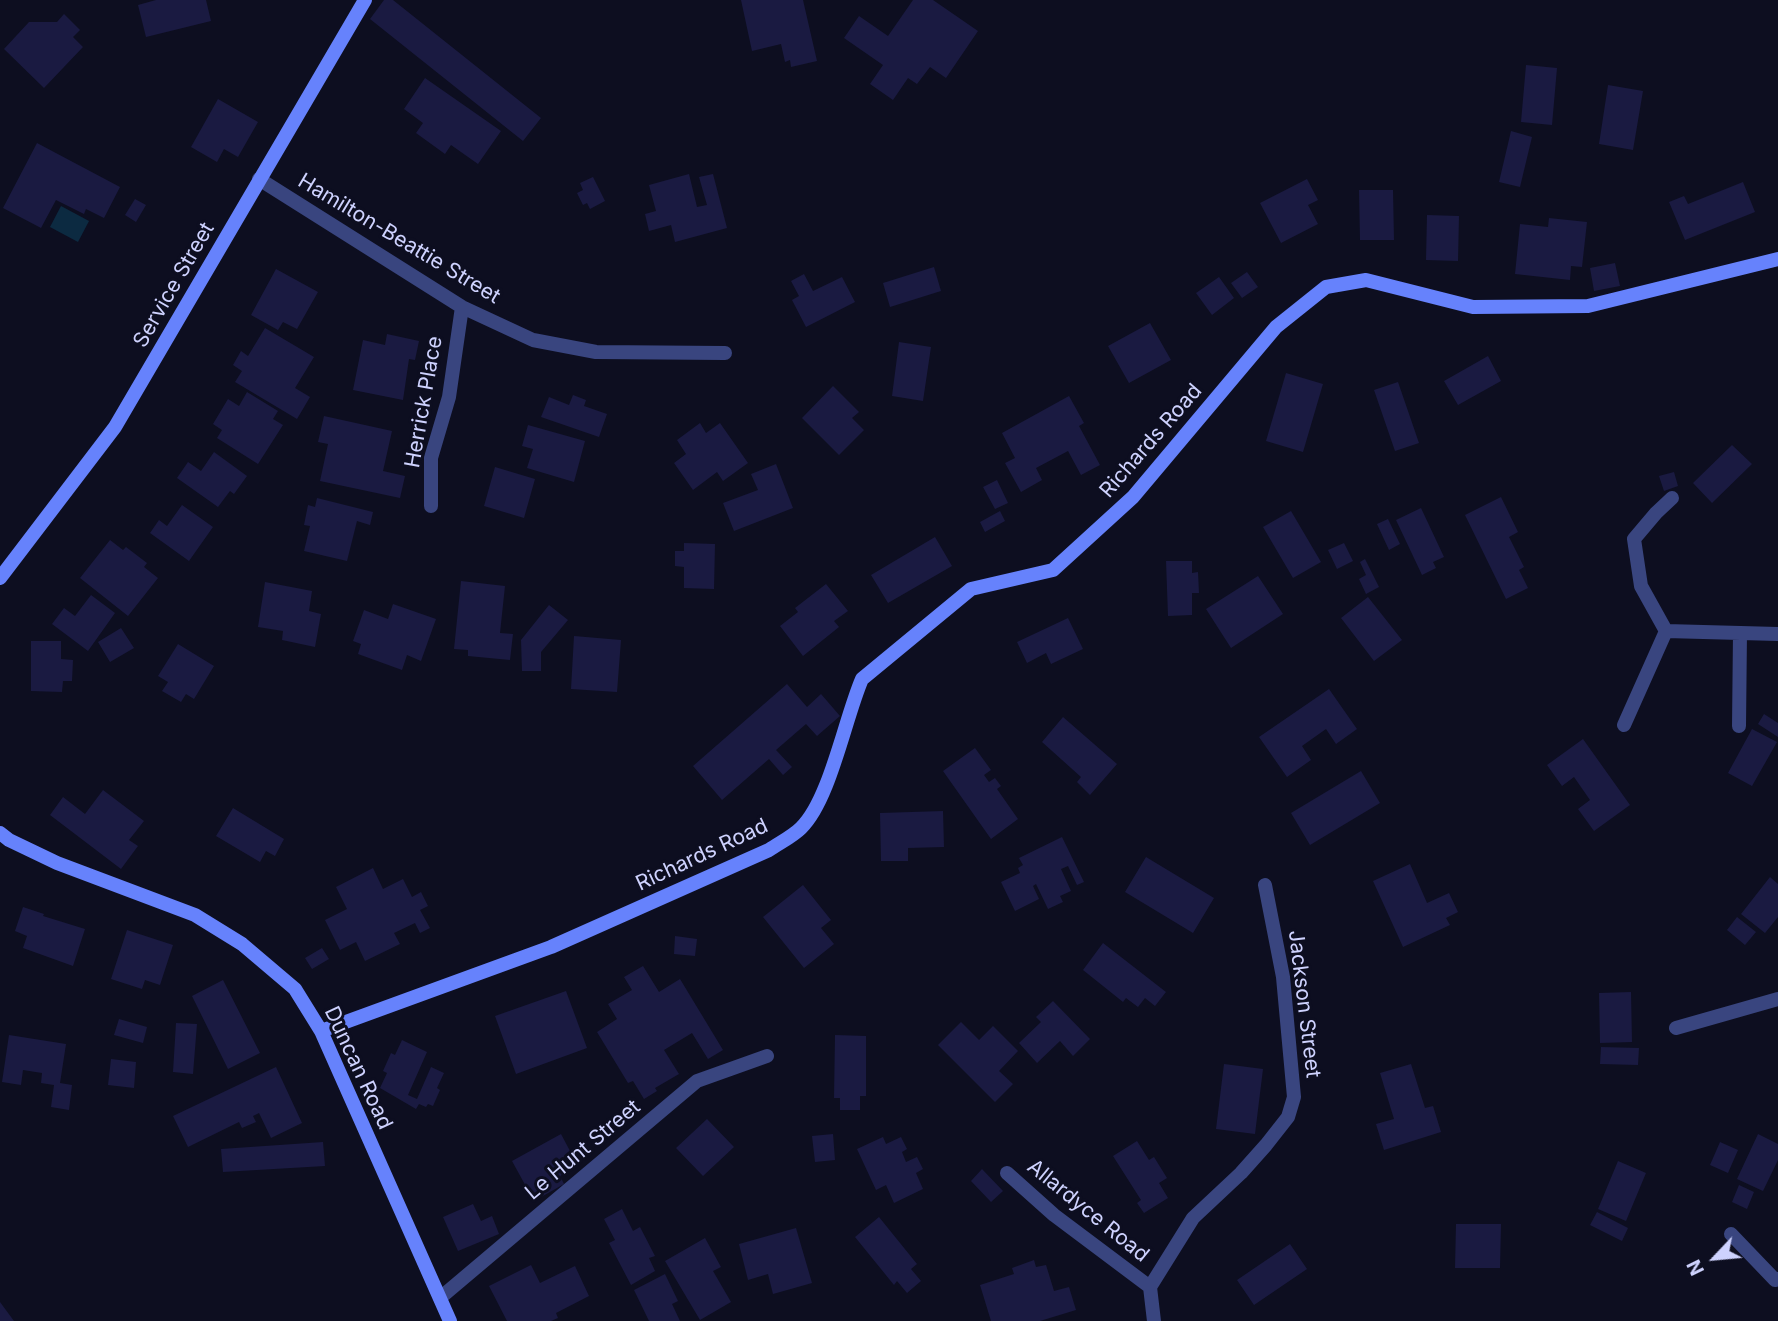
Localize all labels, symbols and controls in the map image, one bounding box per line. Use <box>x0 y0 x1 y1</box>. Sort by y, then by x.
street label: Hamilton-Beattie Street <box>293 169 505 309</box>
street label: Service Street <box>128 218 220 352</box>
street label: Herrick Place <box>400 334 448 470</box>
street label: Richards Road <box>1095 379 1207 503</box>
street label: Richards Road <box>632 813 772 897</box>
street label: Jackson Street <box>1282 929 1326 1079</box>
street label: Duncan Road <box>318 1002 398 1134</box>
street label: Le Hunt Street <box>520 1095 646 1205</box>
street label: Allardyce Road <box>1022 1154 1154 1268</box>
north arrow <box>1680 1223 1750 1293</box>
text: N <box>1682 1256 1709 1279</box>

